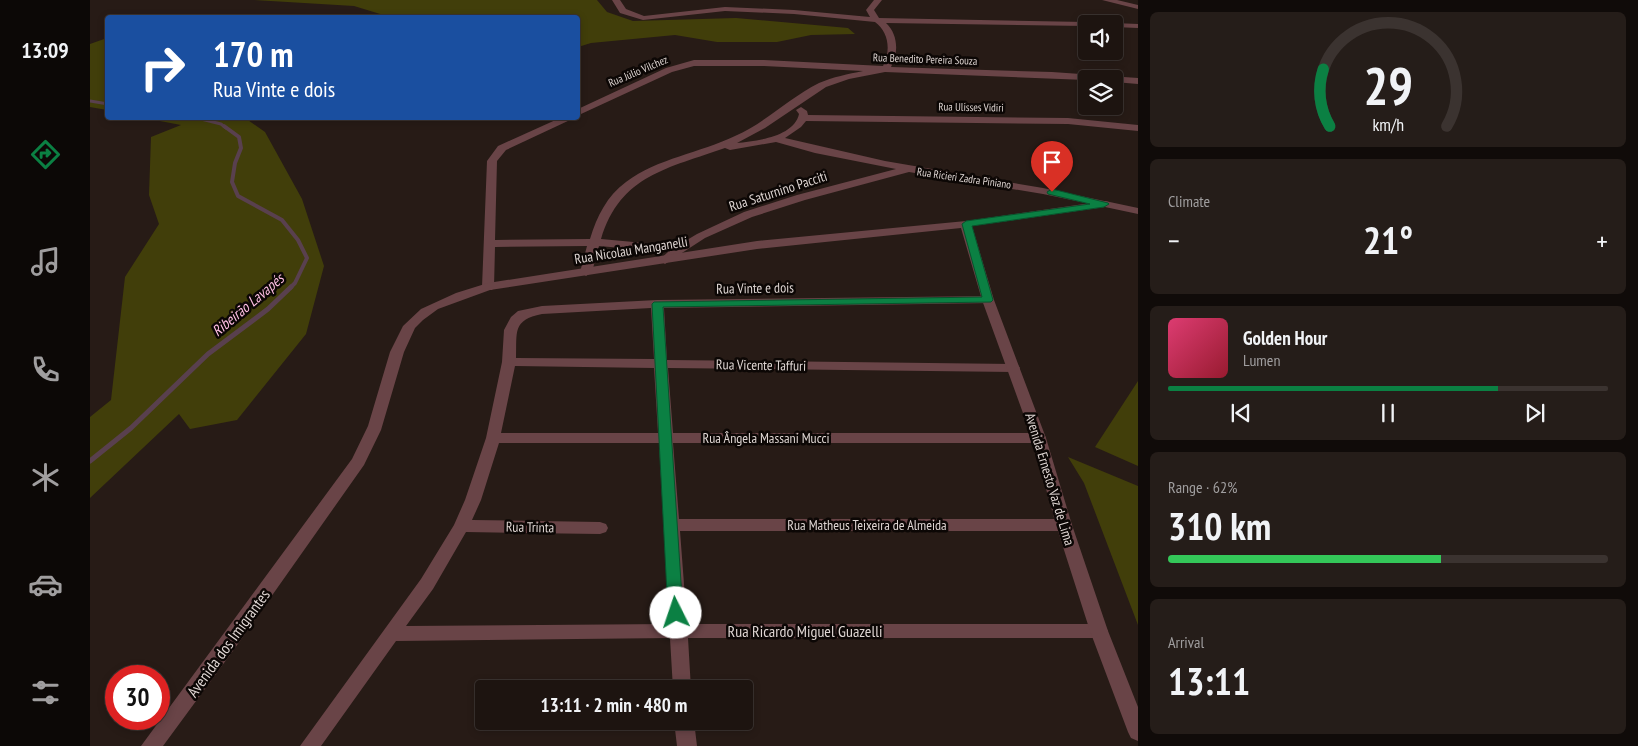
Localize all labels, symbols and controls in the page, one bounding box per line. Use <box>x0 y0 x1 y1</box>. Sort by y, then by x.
map controls <box>1078 15 1123 115</box>
button: sound <box>1078 15 1123 60</box>
text: 170 m <box>213 31 294 77</box>
icon: right <box>130 35 195 100</box>
text: 13:09 <box>21 36 69 64</box>
street label: Rua Benedito Pereira Souza <box>873 50 977 68</box>
street label: Rua Júlio Vilchez <box>606 52 670 90</box>
text: 29 <box>1363 52 1413 119</box>
button: layers <box>1078 70 1123 115</box>
text: Rua Vinte e dois <box>213 75 335 103</box>
street label: Rua Ulisses Vidiri <box>938 99 1004 115</box>
text: km/h <box>1372 113 1404 136</box>
icon: directions <box>28 137 63 172</box>
pin <box>1031 141 1073 192</box>
icon: arrive <box>1038 148 1066 176</box>
street label: Rua Ricieri Zadra Piniano <box>916 164 1012 192</box>
street label: Rua Saturnino Pacciti <box>727 167 829 215</box>
text: Climate <box>1168 191 1210 211</box>
text: 21° <box>1363 215 1413 264</box>
text: − <box>1168 222 1180 259</box>
text: + <box>1596 222 1608 259</box>
street label: Rua Nicolau Manganelli <box>573 232 689 268</box>
icon: music <box>28 244 63 279</box>
water label: Ribeirão Lavapés <box>208 268 289 340</box>
street label: Rua Vinte e dois <box>716 278 794 298</box>
text: Golden Hour <box>1243 326 1327 350</box>
text: Lumen <box>1243 350 1280 370</box>
icon: phone <box>28 352 63 387</box>
street label: Rua Vicente Taffuri <box>716 355 806 375</box>
icon: previous <box>1227 399 1255 427</box>
icon: pause <box>1374 399 1402 427</box>
icon: next <box>1521 399 1549 427</box>
street label: Avenida Ernesto Vaz de Lima <box>1021 411 1079 547</box>
street label: Rua Ângela Massani Mucci <box>703 429 829 447</box>
icon: climate <box>28 460 63 495</box>
text: Range · 62% <box>1168 477 1237 497</box>
text: 310 km <box>1168 501 1271 550</box>
street label: Rua Matheus Teixeira de Almeida <box>787 516 947 534</box>
street label: Rua Trinta <box>506 518 554 536</box>
icon: car <box>28 567 63 602</box>
street label: Avenida dos Imigrantes <box>182 585 274 701</box>
position arrow <box>649 586 701 638</box>
street label: Rua Ricardo Miguel Guazelli <box>728 621 882 641</box>
text: Arrival <box>1168 632 1204 652</box>
text: 13:11 <box>1168 656 1250 705</box>
speed limit sign: 30 <box>105 665 170 730</box>
icon: filters <box>28 675 63 710</box>
text: 13:11 · 2 min · 480 m <box>541 693 687 717</box>

